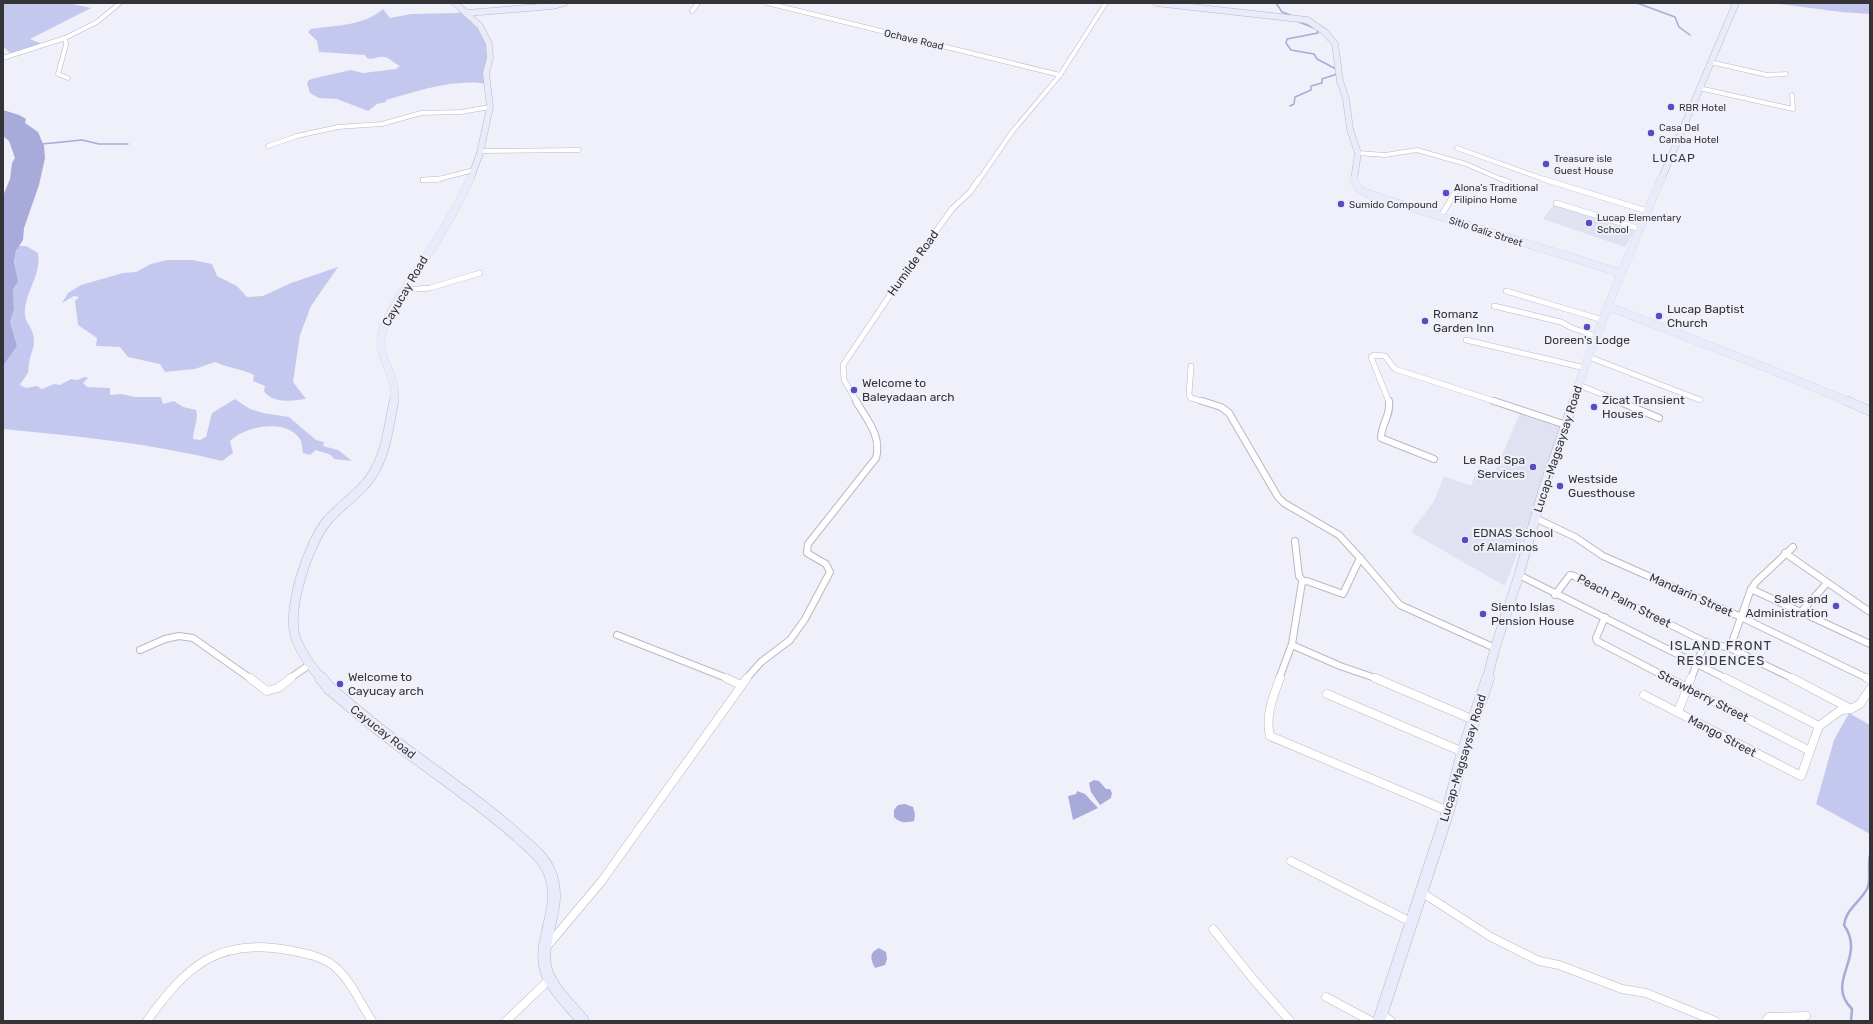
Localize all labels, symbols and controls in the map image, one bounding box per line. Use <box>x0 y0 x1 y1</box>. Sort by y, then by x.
street label: Ochave Road <box>883 27 945 53</box>
marker: RBR Hotel <box>1666 102 1676 112</box>
place label: RBR Hotel <box>1679 102 1726 114</box>
place label: Casa Del Camba Hotel <box>1659 122 1719 146</box>
marker: Casa Del Camba Hotel <box>1646 128 1656 138</box>
district label: LUCAP <box>1652 151 1696 165</box>
place label: Treasure isle Guest House <box>1554 153 1614 177</box>
marker: Treasure isle Guest House <box>1541 159 1551 169</box>
place label: Alona's Traditional Filipino Home <box>1454 182 1538 206</box>
marker: Alona's Traditional Filipino Home <box>1441 188 1451 198</box>
marker: Sumido Compound <box>1336 199 1346 209</box>
place label: Sumido Compound <box>1349 199 1438 211</box>
place label: Lucap Elementary School <box>1597 212 1682 236</box>
street label: Sitio Galiz Street <box>1447 214 1524 250</box>
marker: Lucap Elementary School <box>1584 218 1594 228</box>
street label: Humilde Road <box>885 228 941 298</box>
street label: Cayucay Road <box>379 253 431 329</box>
place label: Lucap Baptist Church <box>1667 302 1745 330</box>
place label: Romanz Garden Inn <box>1433 307 1494 335</box>
marker: Lucap Baptist Church <box>1654 311 1664 321</box>
marker: Romanz Garden Inn <box>1420 316 1430 326</box>
marker: Doreen's Lodge <box>1582 322 1592 332</box>
place label: Doreen's Lodge <box>1544 333 1630 347</box>
place label: Welcome to Baleyadaan arch <box>862 376 955 404</box>
street label: Lucap-Magsaysay Road <box>1531 384 1585 514</box>
marker: Welcome to Baleyadaan arch <box>849 385 859 395</box>
place label: Zicat Transient Houses <box>1602 393 1685 421</box>
marker: Zicat Transient Houses <box>1589 402 1599 412</box>
place label: Le Rad Spa Services <box>1463 453 1525 481</box>
marker: Le Rad Spa Services <box>1528 462 1538 472</box>
place label: Westside Guesthouse <box>1568 472 1635 500</box>
marker: Westside Guesthouse <box>1555 481 1565 491</box>
place label: EDNAS School of Alaminos <box>1473 526 1553 554</box>
marker: EDNAS School of Alaminos <box>1460 535 1470 545</box>
street label: Mandarin Street <box>1647 570 1735 620</box>
street label: Peach Palm Street <box>1575 571 1673 631</box>
place label: Sales and Administration <box>1746 592 1828 620</box>
place label: Siento Islas Pension House <box>1491 600 1575 628</box>
marker: Sales and Administration <box>1831 601 1841 611</box>
marker: Siento Islas Pension House <box>1478 609 1488 619</box>
district label: ISLAND FRONT RESIDENCES <box>1670 638 1772 668</box>
street label: Strawberry Street <box>1655 667 1751 725</box>
place label: Welcome to Cayucay arch <box>348 670 424 698</box>
marker: Welcome to Cayucay arch <box>335 679 345 689</box>
street label: Lucap-Magsaysay Road <box>1437 693 1489 823</box>
street label: Cayucay Road <box>348 702 418 762</box>
street label: Mango Street <box>1686 712 1759 760</box>

